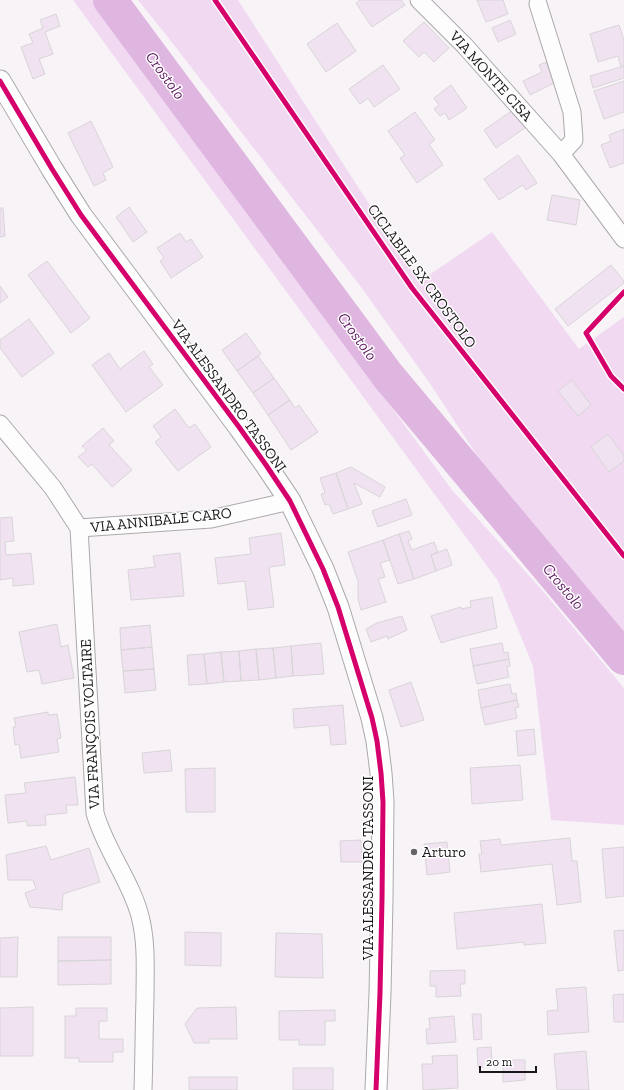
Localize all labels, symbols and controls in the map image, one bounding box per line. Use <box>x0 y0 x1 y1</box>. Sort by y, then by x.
street label: VIA MONTE CISA <box>445 26 537 125</box>
water label: Crostolo <box>142 48 189 103</box>
street label: CICLABILE SX CROSTOLO <box>364 200 480 352</box>
water label: Crostolo <box>334 309 381 364</box>
street label: VIA ALESSANDRO TASSONI <box>167 315 291 476</box>
street label: VIA ANNIBALE CARO <box>89 504 233 536</box>
water label: Crostolo <box>539 559 588 613</box>
street label: VIA FRANÇOIS VOLTAIRE <box>77 638 103 810</box>
street label: VIA ALESSANDRO TASSONI <box>359 776 377 961</box>
place label: Arturo <box>422 843 466 861</box>
marker: Arturo <box>409 847 419 857</box>
scale bar <box>480 1048 536 1074</box>
text: 20 m <box>486 1055 513 1069</box>

